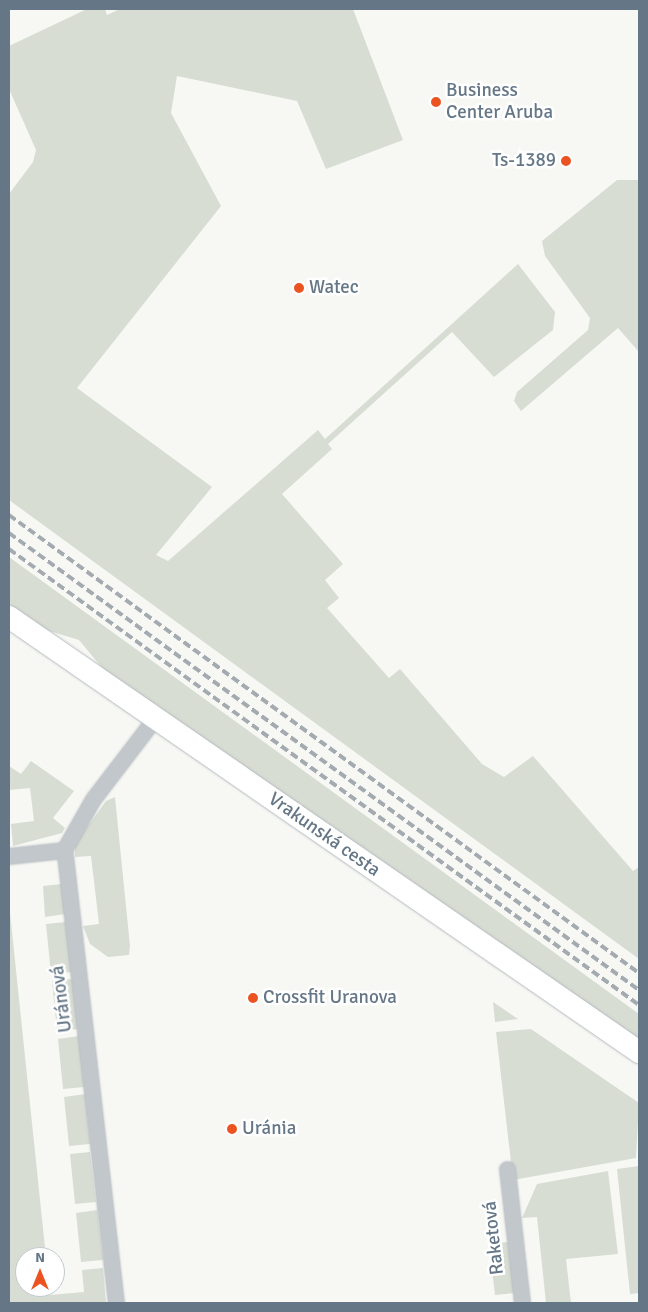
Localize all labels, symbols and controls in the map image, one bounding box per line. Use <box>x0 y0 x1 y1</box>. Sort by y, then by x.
place label: Business Center Aruba <box>446 80 553 124</box>
marker: Business Center Aruba <box>430 96 442 108</box>
place label: Ts-1389 <box>492 150 556 172</box>
marker: Ts-1389 <box>560 155 572 167</box>
place label: Watec <box>309 277 359 299</box>
marker: Watec <box>293 282 305 294</box>
street label: Vrakunská cesta <box>264 788 384 882</box>
street label: Uránová <box>47 964 77 1034</box>
place label: Crossfit Uranova <box>263 987 397 1009</box>
marker: Crossfit Uranova <box>247 992 259 1004</box>
place label: Uránia <box>242 1118 296 1140</box>
marker: Uránia <box>226 1123 238 1135</box>
street label: Raketová <box>479 1200 509 1276</box>
north arrow <box>15 1247 65 1297</box>
text: N <box>35 1249 45 1266</box>

